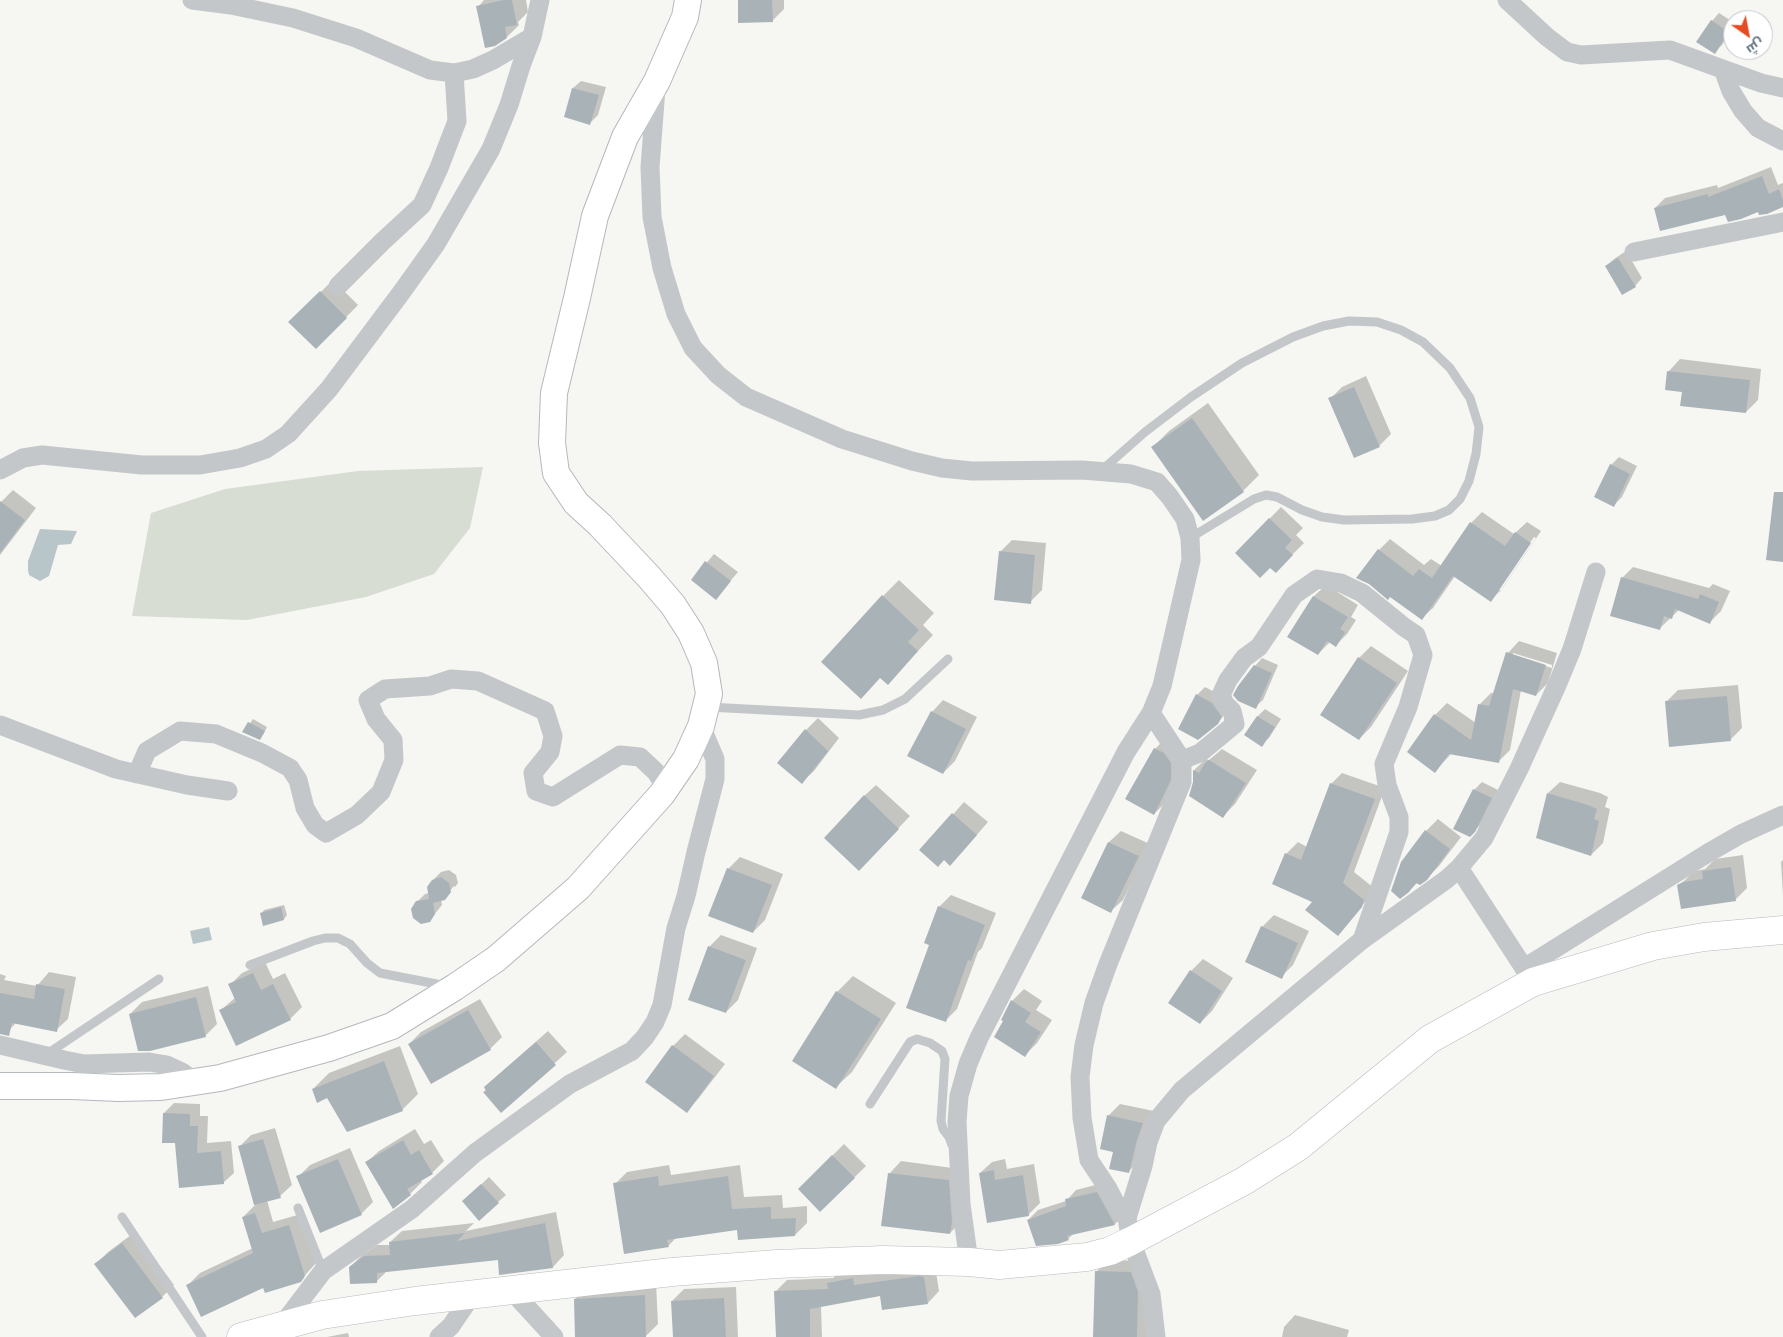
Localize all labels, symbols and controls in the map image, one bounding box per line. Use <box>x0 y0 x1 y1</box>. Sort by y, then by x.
north arrow <box>1723 10 1773 60</box>
text: ش <box>1744 35 1768 58</box>

